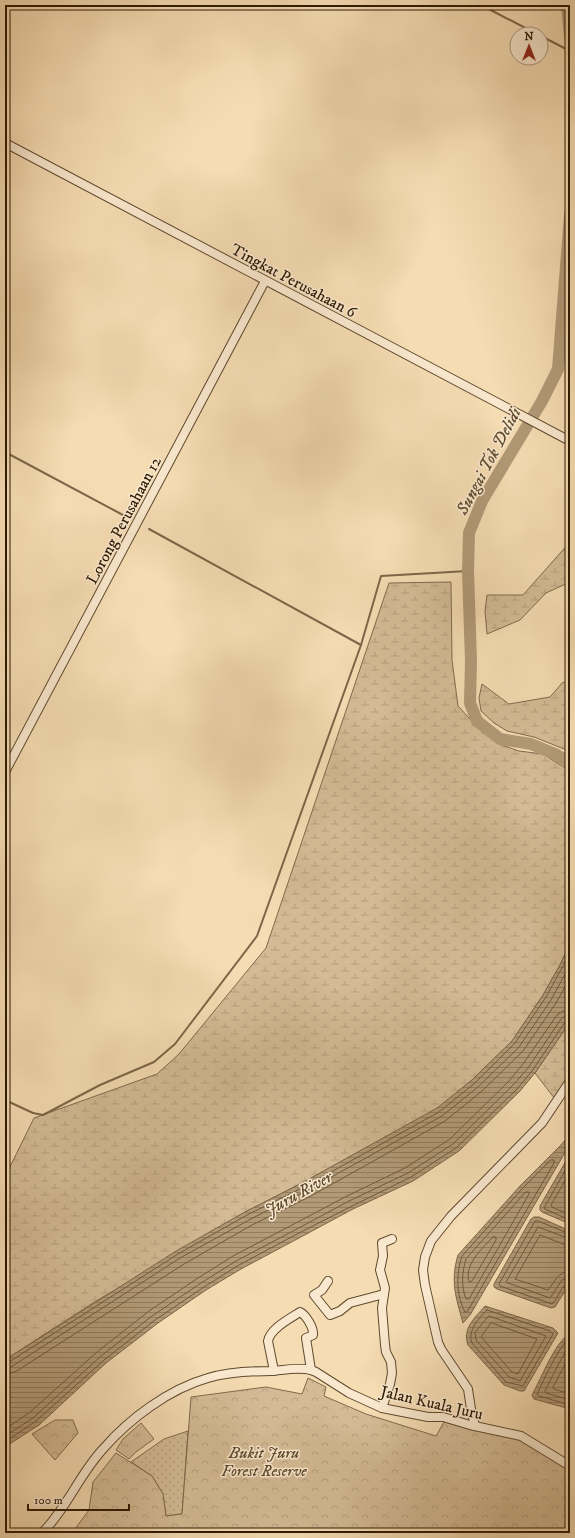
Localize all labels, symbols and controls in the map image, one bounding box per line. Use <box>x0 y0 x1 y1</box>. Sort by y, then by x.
north arrow <box>509 26 549 66</box>
text: N <box>524 30 534 44</box>
street label: Tingkat Perusahaan 6 <box>227 239 360 323</box>
water label: Sungai Tok Delidi <box>451 403 527 520</box>
street label: Lorong Perusahaan 12 <box>82 453 166 588</box>
water label: Juru River <box>261 1165 338 1221</box>
street label: Jalan Kuala Juru <box>377 1381 485 1425</box>
park label: Bukit Juru Forest Reserve <box>221 1443 307 1481</box>
scale bar <box>28 1486 129 1512</box>
text: 100 m <box>34 1493 63 1508</box>

